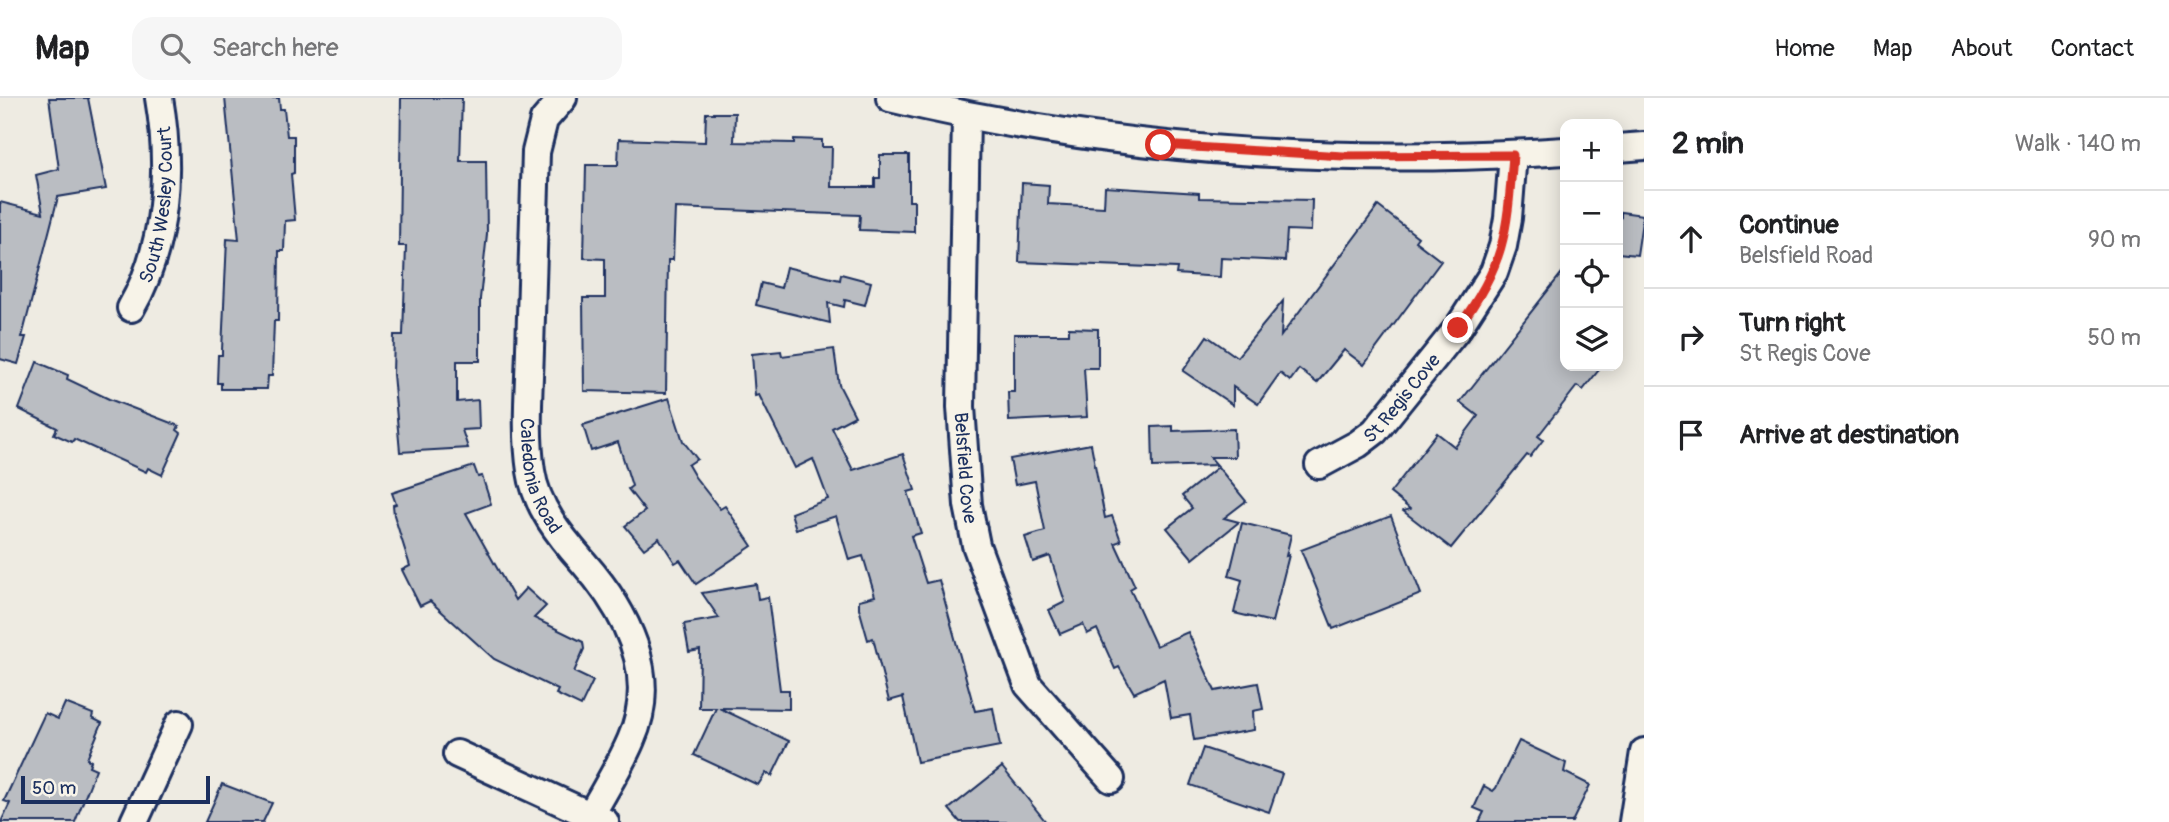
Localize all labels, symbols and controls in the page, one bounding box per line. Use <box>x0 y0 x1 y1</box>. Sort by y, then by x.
search box <box>132 17 622 80</box>
text: Map <box>35 28 90 69</box>
icon: search <box>156 29 194 67</box>
text: Search here <box>212 32 339 64</box>
text: Home <box>1774 34 1835 63</box>
text: Map <box>1873 34 1913 63</box>
text: About <box>1951 34 2013 63</box>
text: Contact <box>2051 34 2134 63</box>
map controls <box>1560 119 1623 371</box>
button: + <box>1560 119 1623 182</box>
street label: South Wesley Court <box>134 125 178 287</box>
text: 2 min <box>1672 125 1744 162</box>
route start <box>1145 129 1176 160</box>
text: Walk · 140 m <box>2015 129 2141 158</box>
button: − <box>1560 182 1623 245</box>
text: Continue <box>1739 209 1839 241</box>
icon: ahead <box>1672 220 1710 258</box>
text: 90 m <box>2088 225 2141 254</box>
text: Belsfield Road <box>1739 241 1873 270</box>
button: locate <box>1560 245 1623 308</box>
text: Turn right <box>1739 307 1845 339</box>
button: layers <box>1560 308 1623 371</box>
route end <box>1442 312 1473 343</box>
icon: right <box>1672 318 1710 356</box>
text: 50 m <box>2087 323 2141 352</box>
text: St Regis Cove <box>1739 339 1871 368</box>
street label: St Regis Cove <box>1359 348 1446 449</box>
street label: Belsfield Cove <box>948 411 983 526</box>
icon: arrive <box>1672 416 1710 454</box>
street label: Caledonia Road <box>515 418 567 539</box>
text: Arrive at destination <box>1739 419 1959 451</box>
scale bar <box>21 773 210 805</box>
text: 50 m <box>32 776 76 800</box>

